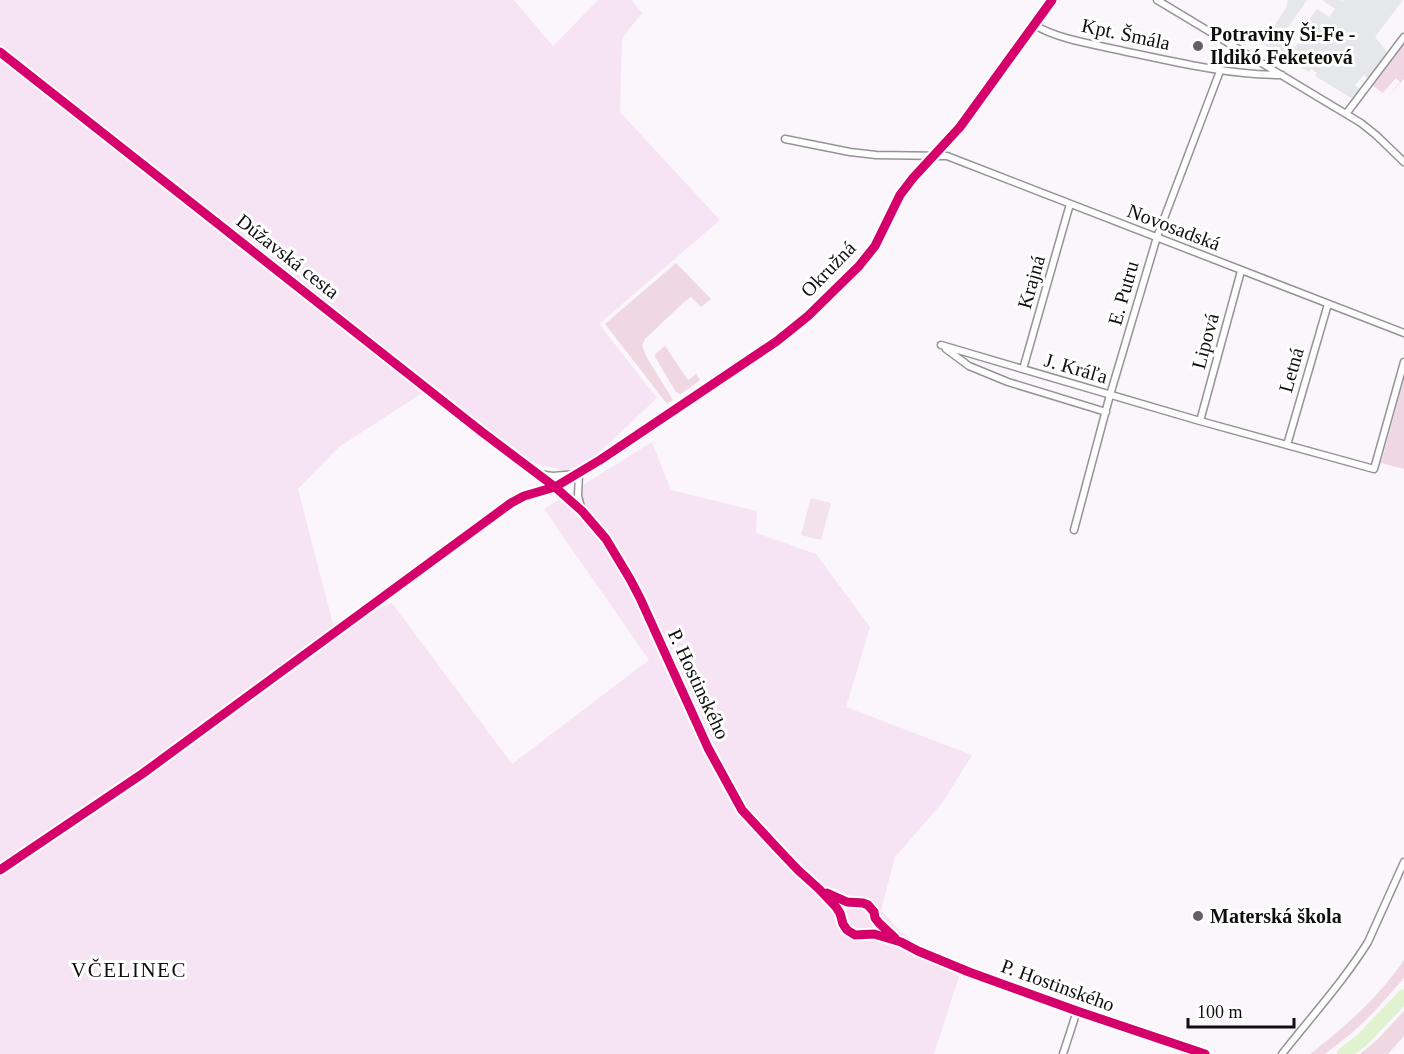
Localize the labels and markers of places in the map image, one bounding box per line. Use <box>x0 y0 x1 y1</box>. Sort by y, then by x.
place label: Potraviny Ši-Fe - Ildikó Feketeová <box>1210 22 1356 68</box>
marker: Potraviny Ši-Fe - Ildikó Feketeová <box>1191 39 1205 53</box>
place label: Materská škola <box>1210 905 1342 927</box>
marker: Materská škola <box>1191 909 1205 923</box>

